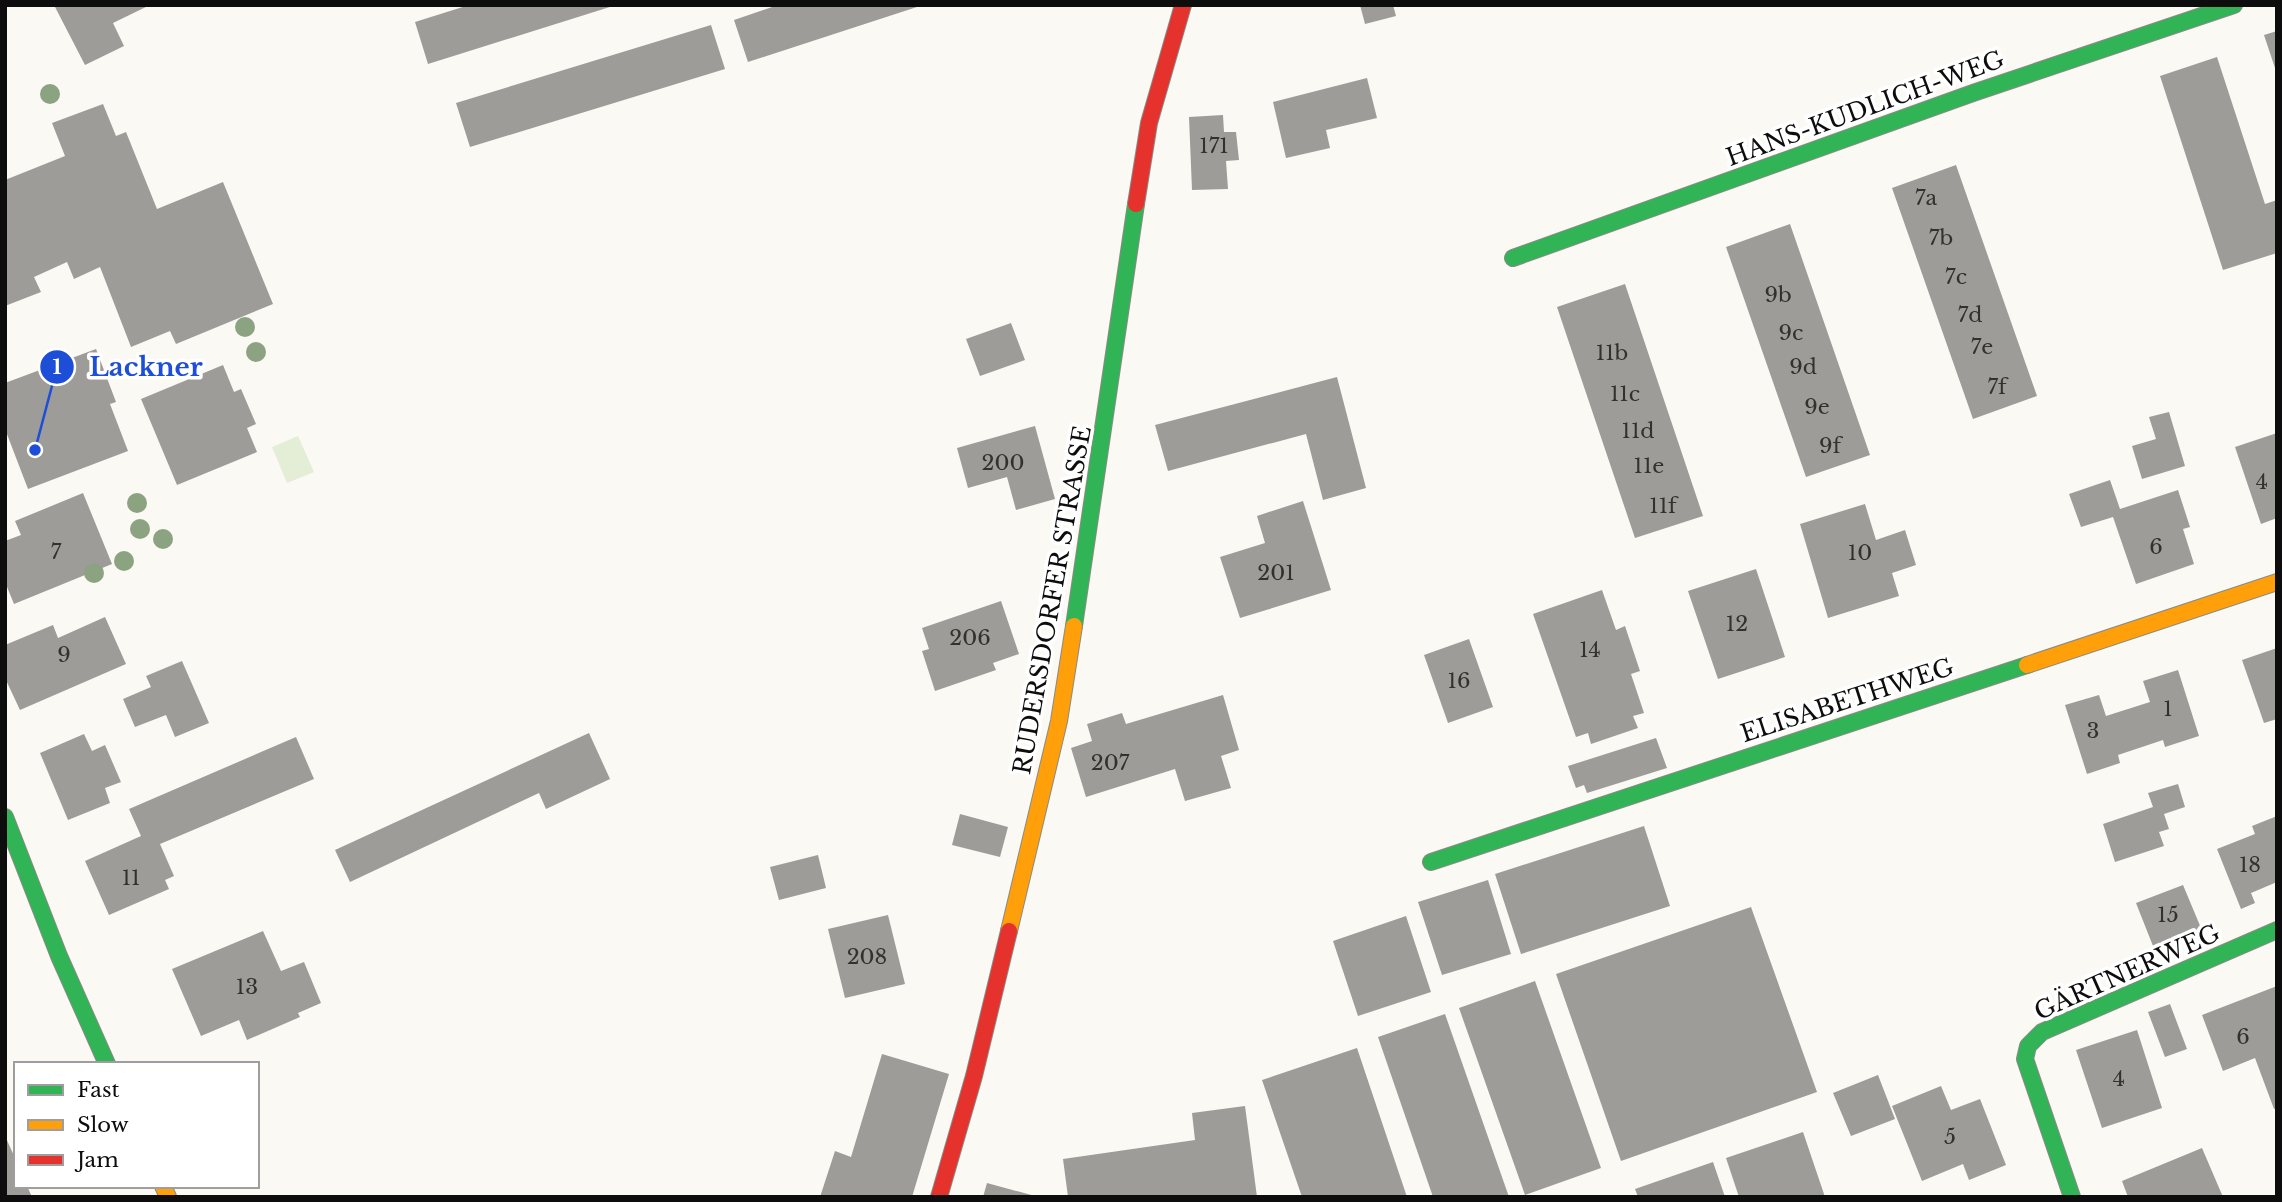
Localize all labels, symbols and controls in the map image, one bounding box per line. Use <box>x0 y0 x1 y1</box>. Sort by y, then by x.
street label: HANS-KUDLICH-WEG <box>1722 44 2008 172</box>
house number: 171 <box>1199 133 1229 159</box>
house number: 7a <box>1915 185 1937 211</box>
house number: 7b <box>1929 225 1953 251</box>
house number: 7c <box>1945 264 1967 290</box>
house number: 9b <box>1764 282 1792 308</box>
house number: 7d <box>1958 302 1982 328</box>
house number: 9c <box>1779 320 1803 346</box>
house number: 7e <box>1971 334 1993 360</box>
house number: 11b <box>1596 340 1628 366</box>
callout: Lackner <box>40 344 216 391</box>
text: Lackner <box>89 351 203 383</box>
text: 1 <box>52 354 62 380</box>
house number: 9d <box>1789 354 1817 380</box>
house number: 7f <box>1987 374 2009 400</box>
house number: 11c <box>1610 381 1640 407</box>
house number: 9e <box>1804 394 1830 420</box>
house number: 11d <box>1622 418 1654 444</box>
street label: RUDERSDORFER STRASSE <box>1007 424 1097 776</box>
house number: 9f <box>1819 433 1843 459</box>
house number: 200 <box>982 450 1024 476</box>
house number: 11e <box>1634 453 1664 479</box>
house number: 4 <box>2256 469 2268 495</box>
house number: 11f <box>1649 493 1679 519</box>
house number: 6 <box>2149 534 2163 560</box>
house number: 7 <box>51 539 62 565</box>
house number: 10 <box>1848 540 1872 566</box>
house number: 201 <box>1257 560 1295 586</box>
house number: 12 <box>1726 611 1748 637</box>
house number: 206 <box>949 625 991 651</box>
house number: 14 <box>1579 637 1601 663</box>
house number: 9 <box>57 642 71 668</box>
street label: ELISABETHWEG <box>1737 652 1957 748</box>
house number: 16 <box>1448 668 1470 694</box>
house number: 1 <box>2163 696 2173 722</box>
house number: 3 <box>2087 718 2099 744</box>
house number: 207 <box>1091 750 1130 776</box>
house number: 18 <box>2239 852 2261 878</box>
house number: 11 <box>122 865 140 891</box>
house number: 15 <box>2157 902 2179 928</box>
street label: GÄRTNERWEG <box>2030 918 2224 1026</box>
house number: 208 <box>847 944 887 970</box>
house number: 13 <box>236 974 258 1000</box>
house number: 6 <box>2236 1024 2250 1050</box>
legend <box>14 1062 259 1188</box>
house number: 4 <box>2113 1066 2125 1092</box>
text: Fast <box>77 1077 119 1103</box>
text: Slow <box>77 1112 129 1138</box>
house number: 5 <box>1944 1124 1956 1150</box>
text: Jam <box>74 1147 119 1173</box>

